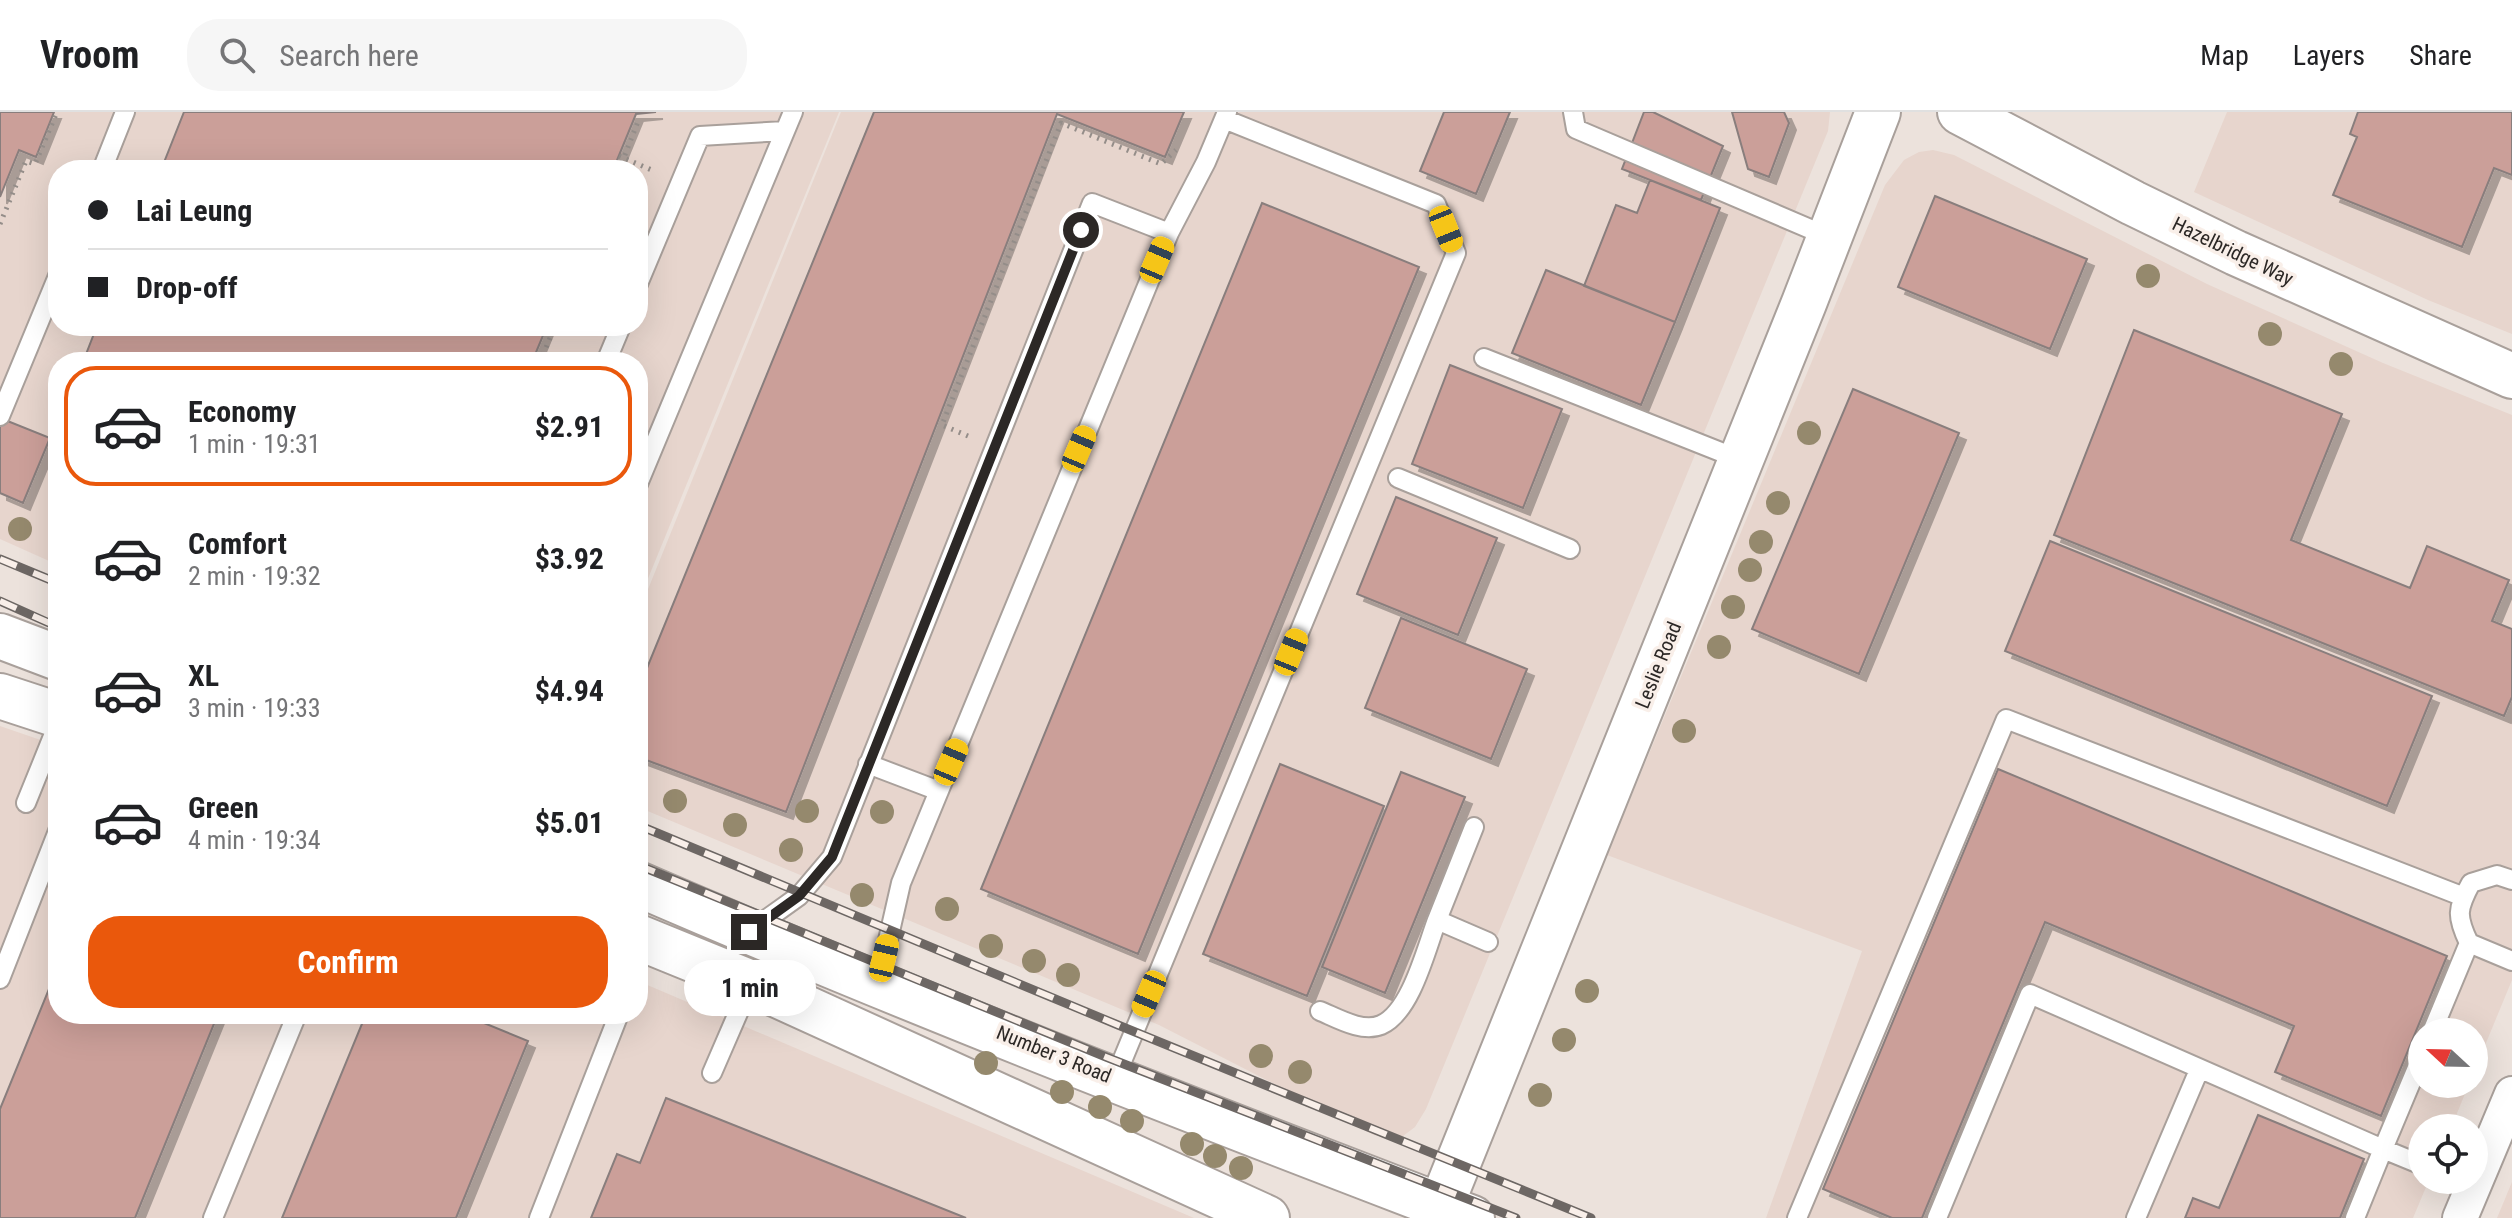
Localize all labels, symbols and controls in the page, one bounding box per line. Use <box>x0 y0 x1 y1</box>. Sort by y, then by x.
search box <box>187 19 747 91</box>
text: Vroom <box>40 33 139 77</box>
icon: search <box>215 33 259 77</box>
text: Search here <box>279 38 419 73</box>
text: Map <box>2200 39 2249 72</box>
text: Layers <box>2293 39 2365 72</box>
text: Share <box>2409 39 2472 72</box>
text: Lai Leung <box>136 193 252 228</box>
car <box>1426 202 1466 256</box>
street label: Hazelbridge Way <box>2169 211 2297 291</box>
route start <box>1063 212 1099 248</box>
car <box>1137 233 1177 287</box>
text: Drop-off <box>136 270 238 305</box>
icon: car <box>92 390 164 462</box>
text: Economy <box>188 394 296 429</box>
text: $2.91 <box>535 409 604 444</box>
car <box>1059 422 1099 476</box>
text: 1 min · 19:31 <box>188 429 321 459</box>
icon: car <box>92 522 164 594</box>
text: Comfort <box>188 526 287 561</box>
text: $3.92 <box>535 541 604 576</box>
text: 2 min · 19:32 <box>188 561 321 591</box>
street label: Leslie Road <box>1630 618 1686 712</box>
car <box>1271 625 1311 679</box>
icon: car <box>92 654 164 726</box>
text: XL <box>188 658 219 693</box>
text: $4.94 <box>535 673 604 708</box>
text: 3 min · 19:33 <box>188 693 321 723</box>
car <box>931 735 971 789</box>
icon: car <box>92 786 164 858</box>
text: Green <box>188 790 259 825</box>
text: $5.01 <box>535 805 604 840</box>
text: 4 min · 19:34 <box>188 825 321 855</box>
route end <box>731 914 767 950</box>
button: Confirm <box>88 916 608 1008</box>
car <box>867 932 901 984</box>
callout: 1 min <box>683 960 815 1016</box>
car <box>1129 967 1169 1021</box>
text: 1 min <box>721 973 779 1003</box>
north arrow <box>2408 1018 2488 1098</box>
map controls <box>2408 1018 2488 1194</box>
street label: Number 3 Road <box>993 1020 1115 1088</box>
button: locate <box>2408 1114 2488 1194</box>

